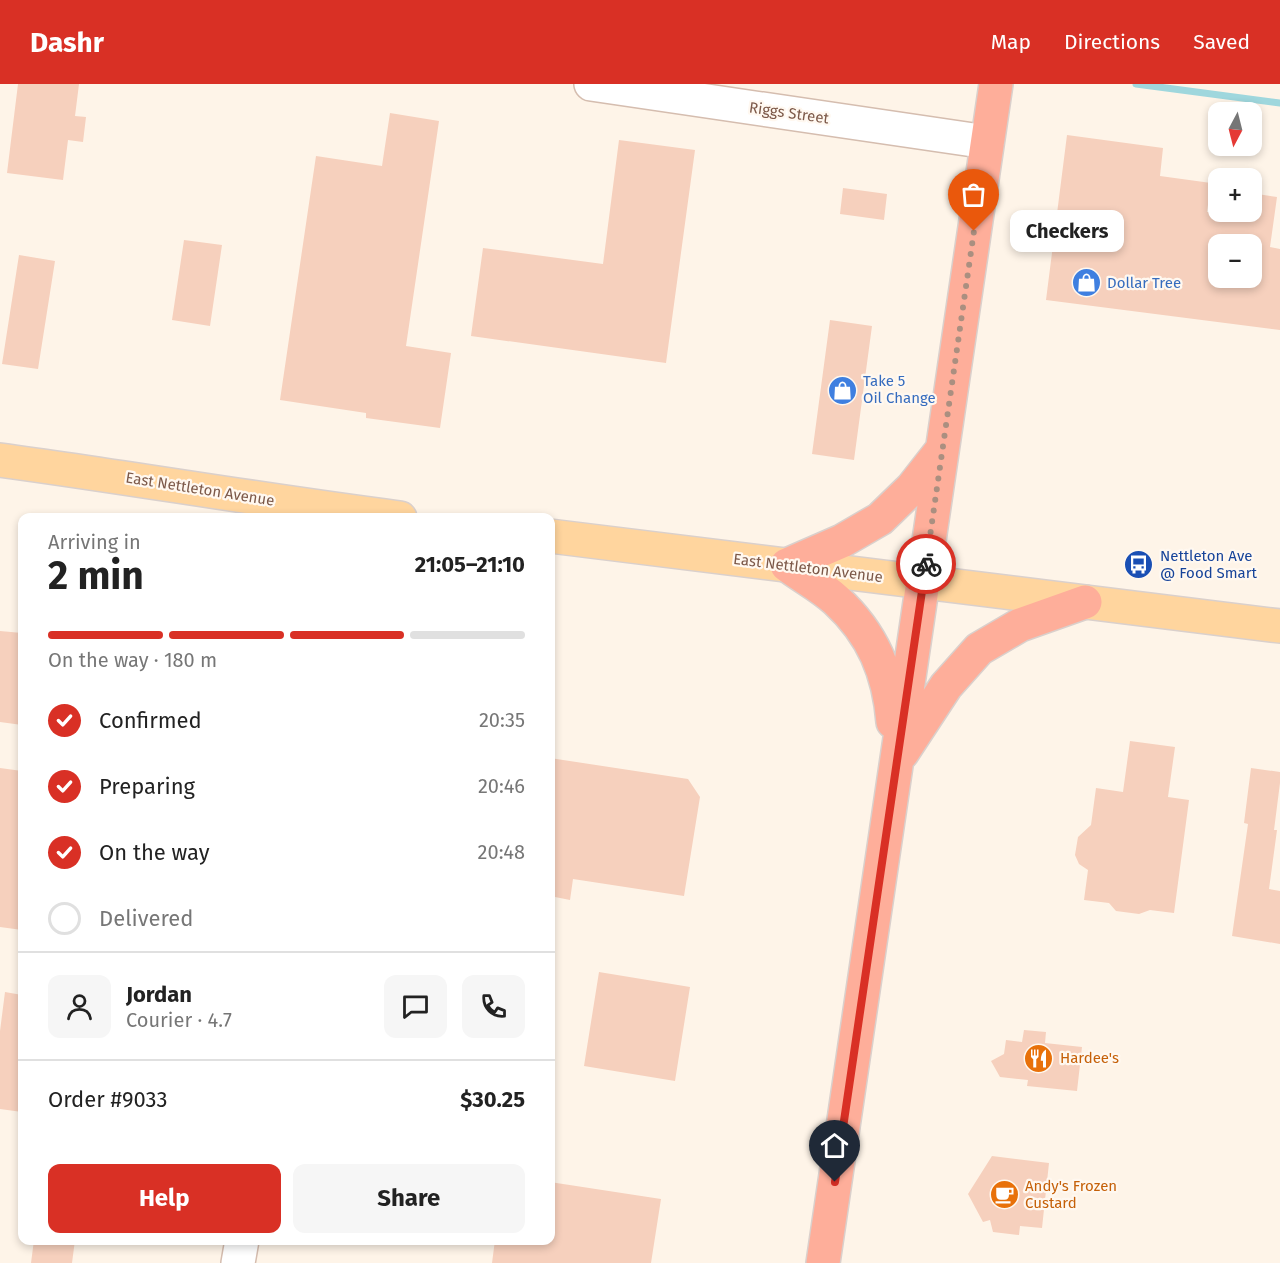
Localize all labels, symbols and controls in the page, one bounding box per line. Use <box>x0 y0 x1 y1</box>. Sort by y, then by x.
text: Dashr <box>30 26 104 59</box>
text: Map <box>991 29 1031 55</box>
text: Directions <box>1064 29 1160 55</box>
text: Saved <box>1193 29 1250 55</box>
street label: Riggs Street <box>748 98 831 128</box>
north arrow <box>1208 102 1262 156</box>
map controls <box>1208 102 1262 288</box>
button: + <box>1208 168 1262 222</box>
pin <box>948 169 999 231</box>
icon: bag <box>957 178 990 211</box>
callout: Checkers <box>1010 210 1124 252</box>
text: Checkers <box>1026 219 1108 243</box>
button: − <box>1208 234 1262 288</box>
shop icon: Dollar Tree <box>1070 267 1102 299</box>
place label: Dollar Tree <box>1107 274 1181 292</box>
place label: Take 5 Oil Change <box>863 372 936 407</box>
shop icon: Take 5 Oil Change <box>826 374 858 406</box>
street label: East Nettleton Avenue <box>124 468 276 510</box>
text: Arriving in <box>48 530 141 554</box>
courier <box>896 534 956 594</box>
place label: Nettleton Ave @ Food Smart <box>1160 547 1258 582</box>
icon: bike <box>910 548 943 581</box>
bus stop icon: Nettleton Ave @ Food Smart <box>1123 549 1155 581</box>
street label: East Nettleton Avenue <box>732 550 884 586</box>
text: 21:05–21:10 <box>415 551 525 578</box>
text: 2 min <box>48 553 144 599</box>
text: On the way · 180 m <box>48 648 217 672</box>
icon: check <box>48 704 81 737</box>
text: Confirmed <box>99 707 202 734</box>
text: 20:35 <box>479 708 525 732</box>
icon: check <box>48 770 81 803</box>
text: Preparing <box>99 773 195 800</box>
text: 20:46 <box>478 774 525 798</box>
icon: check <box>48 836 81 869</box>
text: On the way <box>99 839 210 866</box>
text: 20:48 <box>478 840 525 864</box>
text: Delivered <box>99 905 194 932</box>
button: person <box>48 975 111 1038</box>
button: chat <box>384 975 447 1038</box>
button: phone <box>462 975 525 1038</box>
text: Jordan <box>126 981 192 1008</box>
text: Courier · 4.7 <box>126 1008 232 1032</box>
restaurant icon: Hardee's <box>1023 1042 1055 1074</box>
place label: Hardee's <box>1060 1049 1119 1067</box>
text: Order #9033 <box>48 1086 167 1113</box>
text: $30.25 <box>460 1086 525 1113</box>
pin <box>809 1120 860 1182</box>
icon: home <box>818 1129 851 1162</box>
button: Help <box>48 1164 281 1233</box>
button: Share <box>293 1164 525 1233</box>
place label: Andy's Frozen Custard <box>1025 1177 1117 1212</box>
cafe icon: Andy's Frozen Custard <box>988 1179 1020 1211</box>

